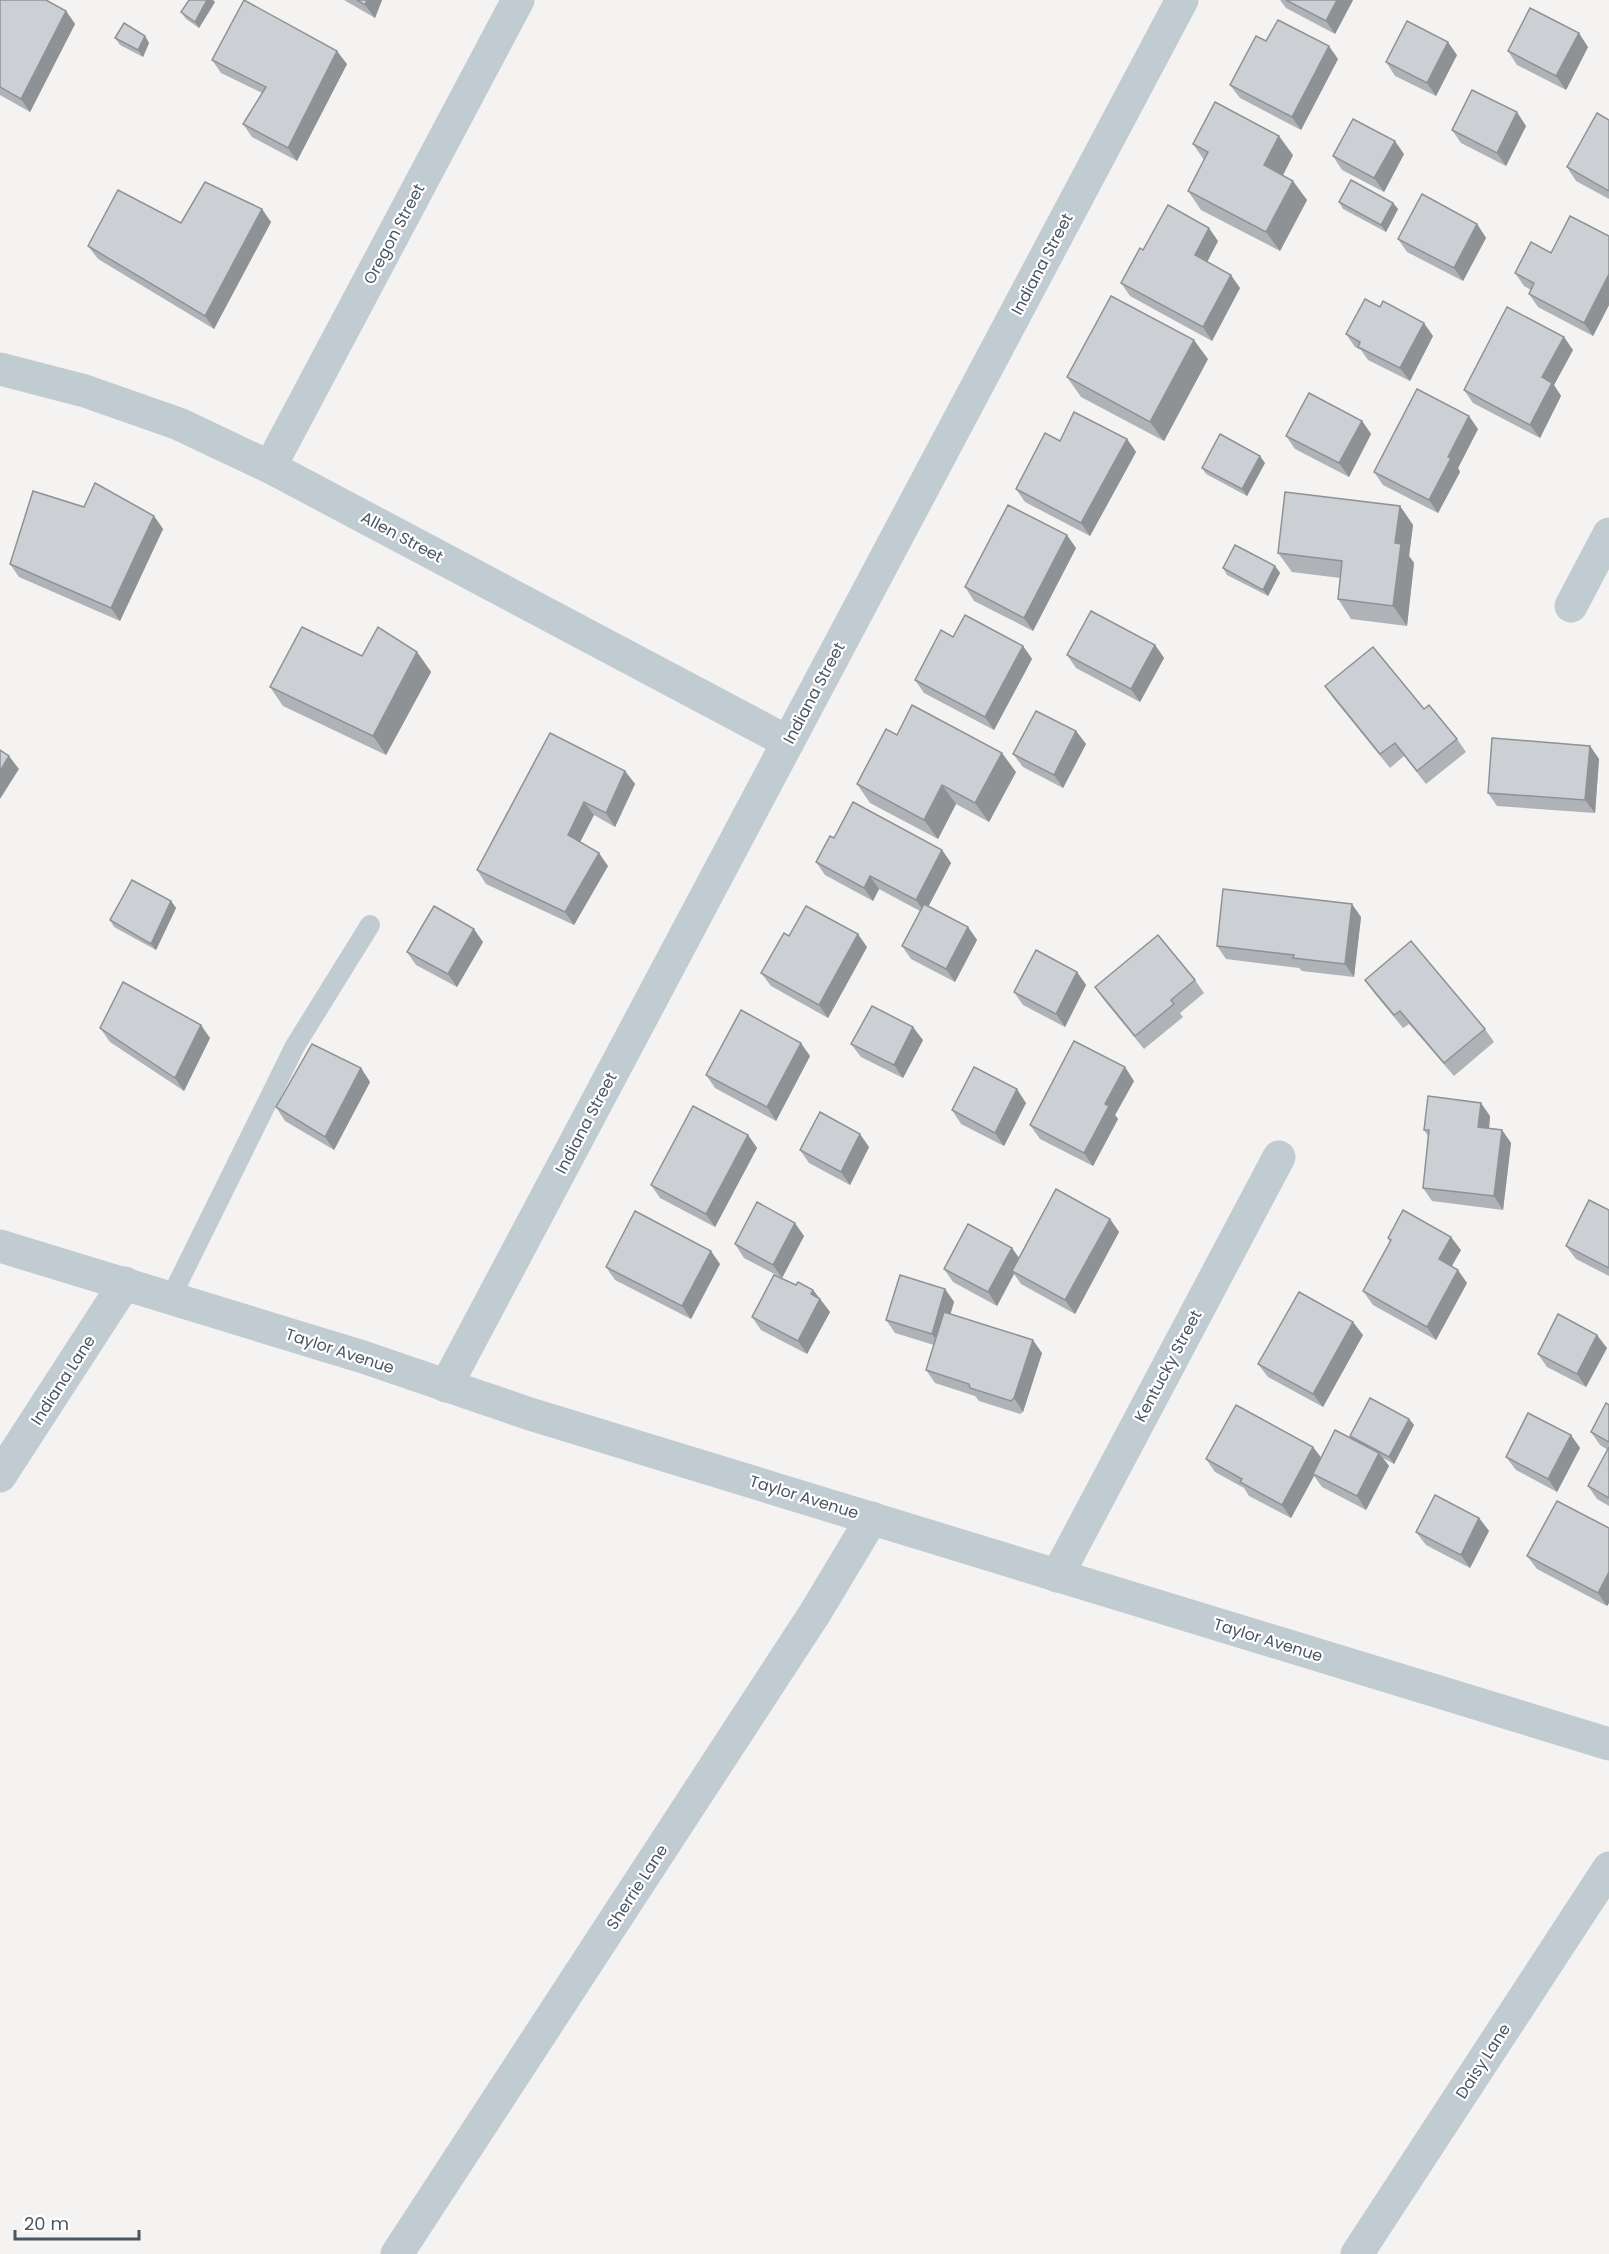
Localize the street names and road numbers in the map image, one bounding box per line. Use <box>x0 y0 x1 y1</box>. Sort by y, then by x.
street label: Oregon Street <box>358 179 430 288</box>
street label: Indiana Street <box>1006 209 1079 319</box>
street label: Allen Street <box>357 506 447 568</box>
street label: Indiana Street <box>778 638 851 748</box>
street label: Indiana Street <box>550 1068 623 1178</box>
street label: Kentucky Street <box>1129 1306 1207 1426</box>
street label: Taylor Avenue <box>283 1323 397 1379</box>
street label: Indiana Lane <box>25 1330 101 1429</box>
street label: Taylor Avenue <box>747 1469 861 1525</box>
street label: Taylor Avenue <box>1211 1612 1325 1668</box>
street label: Sherrie Lane <box>601 1840 673 1934</box>
street label: Daisy Lane <box>1450 2019 1516 2103</box>

